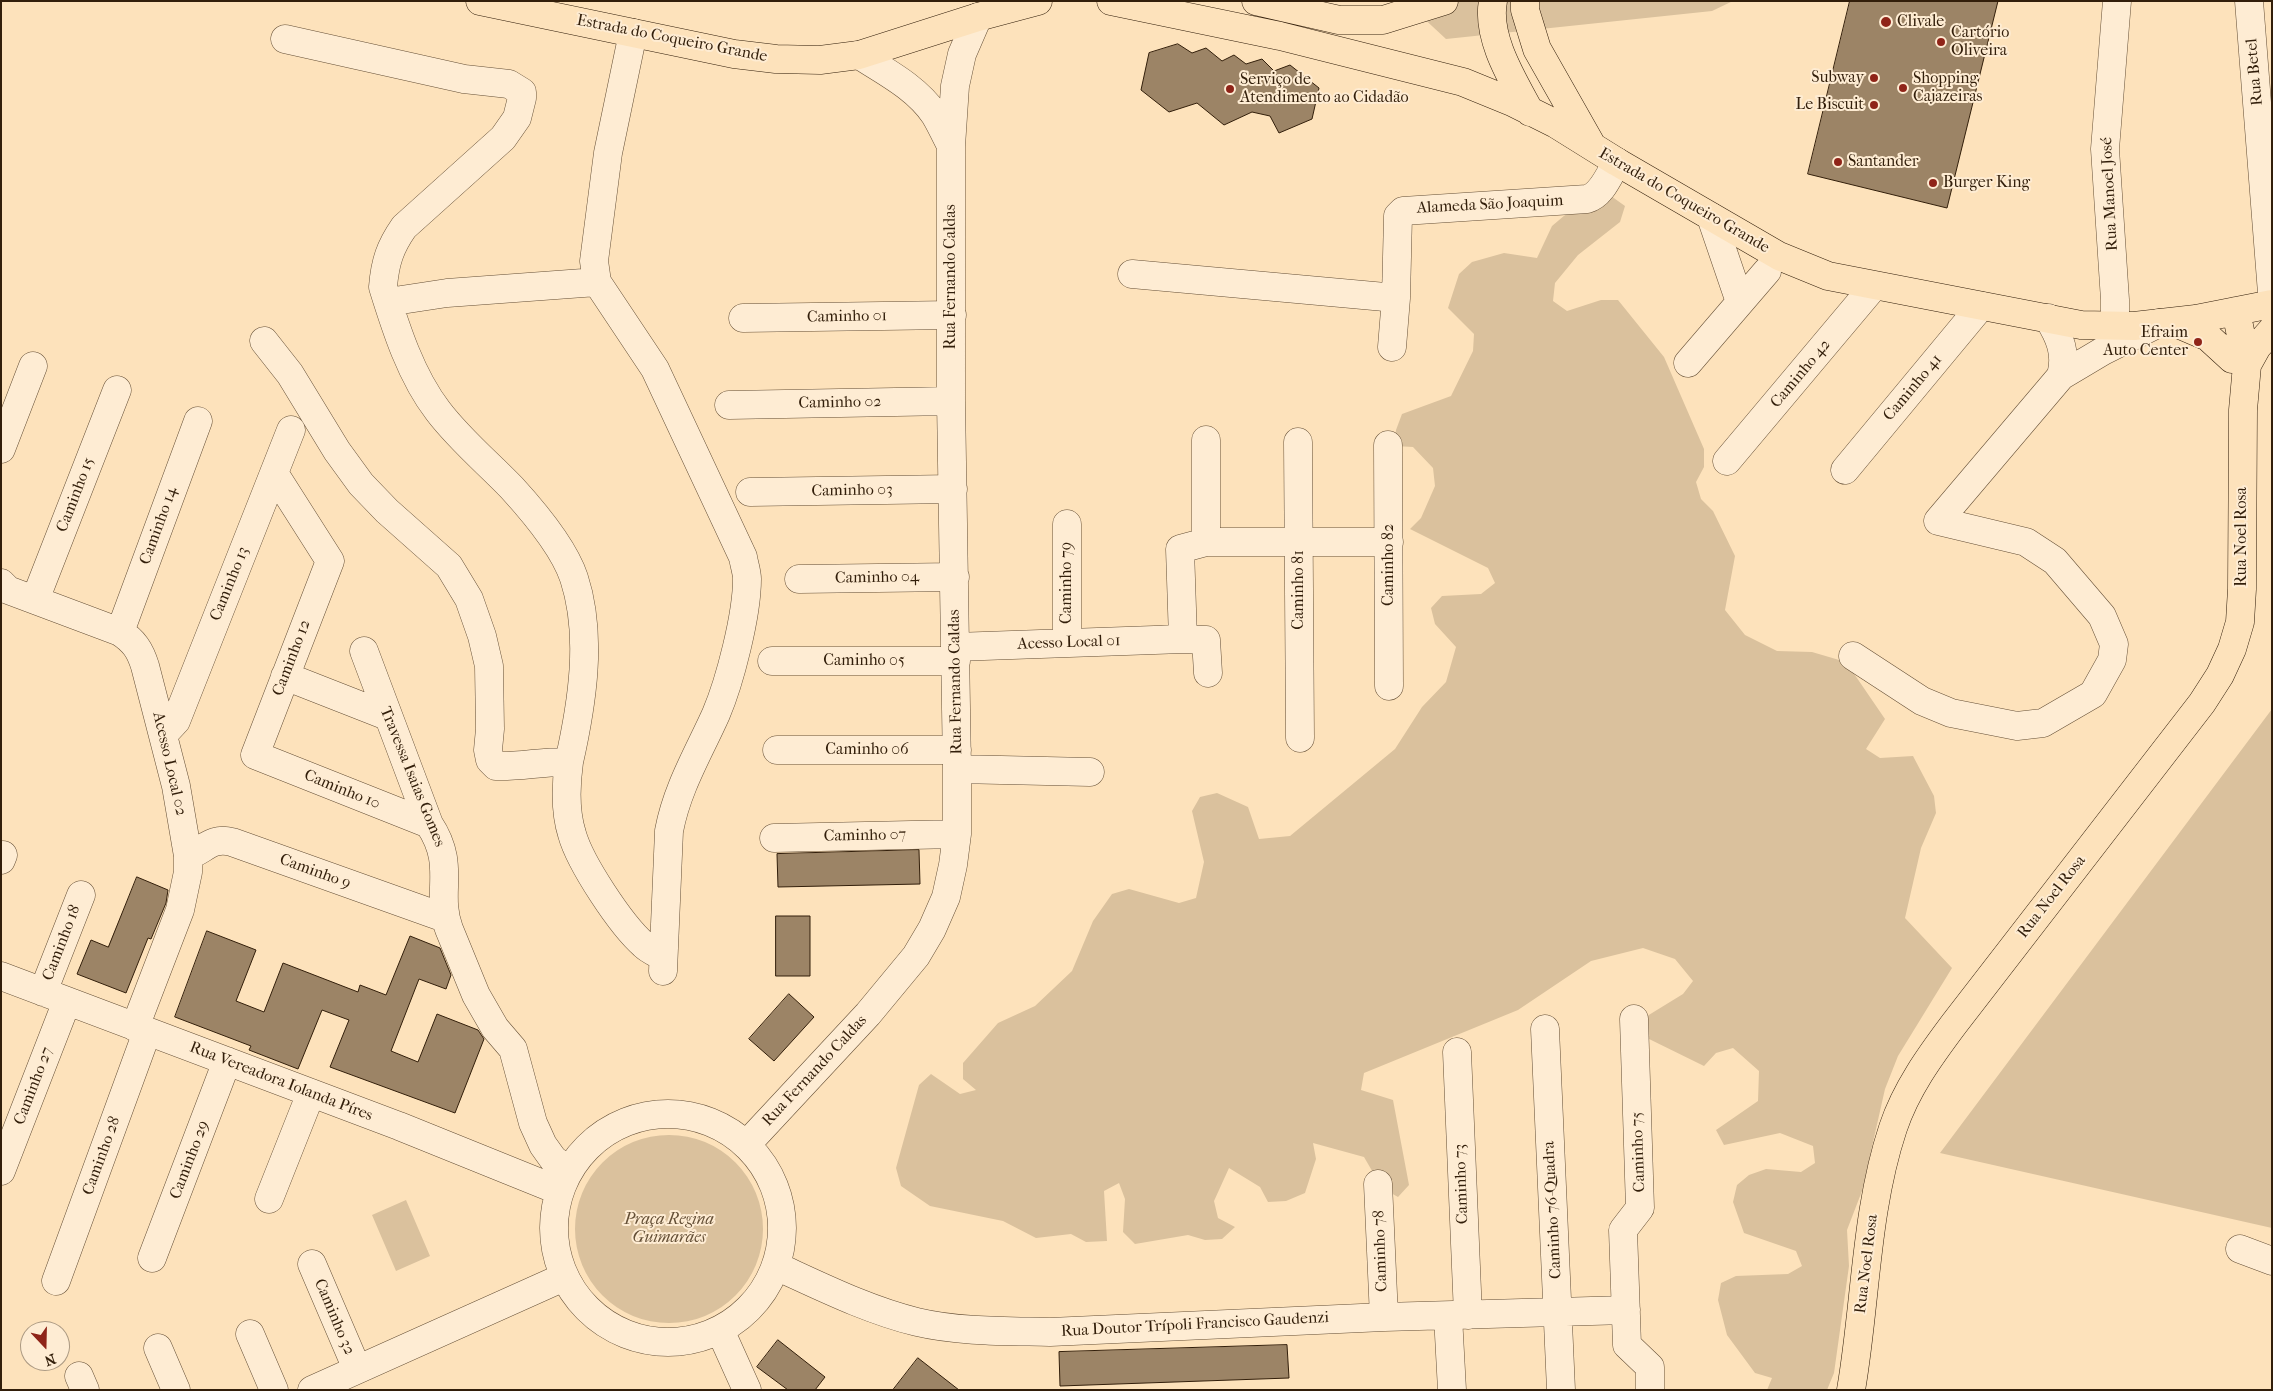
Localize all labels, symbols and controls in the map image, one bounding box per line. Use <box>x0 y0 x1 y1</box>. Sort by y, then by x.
street label: Estrada do Coqueiro Grande <box>575 11 769 67</box>
place label: Clivale <box>1897 12 1944 32</box>
marker: Clivale <box>1879 15 1893 29</box>
place label: Cartório Oliveira <box>1951 23 2009 61</box>
marker: Cartório Oliveira <box>1935 36 1947 48</box>
street label: Rua Betel <box>2242 38 2268 106</box>
place label: Subway <box>1811 68 1864 88</box>
place label: Shopping Cajazeiras <box>1913 69 1982 107</box>
place label: Serviço de Atendimento ao Cidadão <box>1240 70 1409 108</box>
marker: Subway <box>1868 72 1880 84</box>
marker: Shopping Cajazeiras <box>1897 82 1909 94</box>
marker: Serviço de Atendimento ao Cidadão <box>1224 83 1236 95</box>
place label: Le Biscuit <box>1795 95 1864 115</box>
marker: Le Biscuit <box>1868 99 1880 111</box>
street label: Rua Manoel José <box>2097 137 2123 251</box>
street label: Estrada do Coqueiro Grande <box>1595 144 1773 258</box>
place label: Santander <box>1848 152 1919 172</box>
marker: Santander <box>1832 156 1844 168</box>
place label: Burger King <box>1943 173 2030 193</box>
marker: Burger King <box>1927 177 1939 189</box>
street label: Alameda São Joaquim <box>1416 192 1564 218</box>
street label: Rua Fernando Caldas <box>941 204 961 350</box>
street label: Caminho 01 <box>807 307 887 327</box>
place label: Efraim Auto Center <box>2103 323 2188 361</box>
street label: Caminho 42 <box>1767 336 1835 412</box>
marker: Efraim Auto Center <box>2192 336 2204 348</box>
street label: Caminho 41 <box>1880 351 1946 425</box>
street label: Caminho 02 <box>798 393 882 413</box>
street label: Caminho 15 <box>53 455 99 535</box>
street label: Caminho 03 <box>811 481 893 501</box>
street label: Caminho 14 <box>136 485 182 567</box>
street label: Rua Noel Rosa <box>2232 487 2252 587</box>
street label: Caminho 82 <box>1379 524 1399 606</box>
street label: Caminho 79 <box>1057 542 1077 624</box>
street label: Caminho 13 <box>206 544 254 624</box>
street label: Caminho 81 <box>1289 550 1309 630</box>
street label: Caminho 04 <box>835 568 919 588</box>
street label: Rua Fernando Caldas <box>945 609 967 755</box>
street label: Caminho 12 <box>269 617 315 699</box>
street label: Acesso Local 01 <box>1017 632 1121 654</box>
street label: Caminho 05 <box>823 651 905 671</box>
street label: Travessa Isaias Gomes <box>375 704 449 850</box>
street label: Acesso Local 02 <box>148 710 190 818</box>
street label: Caminho 06 <box>825 740 909 760</box>
street label: Caminho 10 <box>301 766 383 814</box>
street label: Caminho 07 <box>824 826 906 846</box>
street label: Caminho 9 <box>277 850 353 894</box>
street label: Rua Noel Rosa <box>2014 852 2090 942</box>
street label: Caminho 18 <box>39 902 85 984</box>
street label: Rua Fernando Caldas <box>758 1011 872 1131</box>
street label: Rua Vereadora Iolanda Píres <box>187 1038 375 1126</box>
street label: Caminho 27 <box>10 1044 58 1128</box>
street label: Caminho 75 <box>1628 1111 1650 1193</box>
street label: Caminho 28 <box>79 1114 125 1198</box>
street label: Caminho 29 <box>166 1118 214 1202</box>
street label: Caminho 76-Quadra <box>1540 1140 1566 1280</box>
street label: Caminho 73 <box>1451 1144 1473 1224</box>
park label: Praça Regina Guimarães <box>624 1210 714 1248</box>
street label: Caminho 78 <box>1370 1210 1392 1292</box>
street label: Rua Noel Rosa <box>1851 1213 1883 1315</box>
street label: Caminho 32 <box>309 1276 359 1358</box>
street label: Rua Doutor Trípoli Francisco Gaudenzi <box>1060 1308 1330 1342</box>
north arrow <box>20 1321 70 1371</box>
text: N <box>42 1350 58 1369</box>

